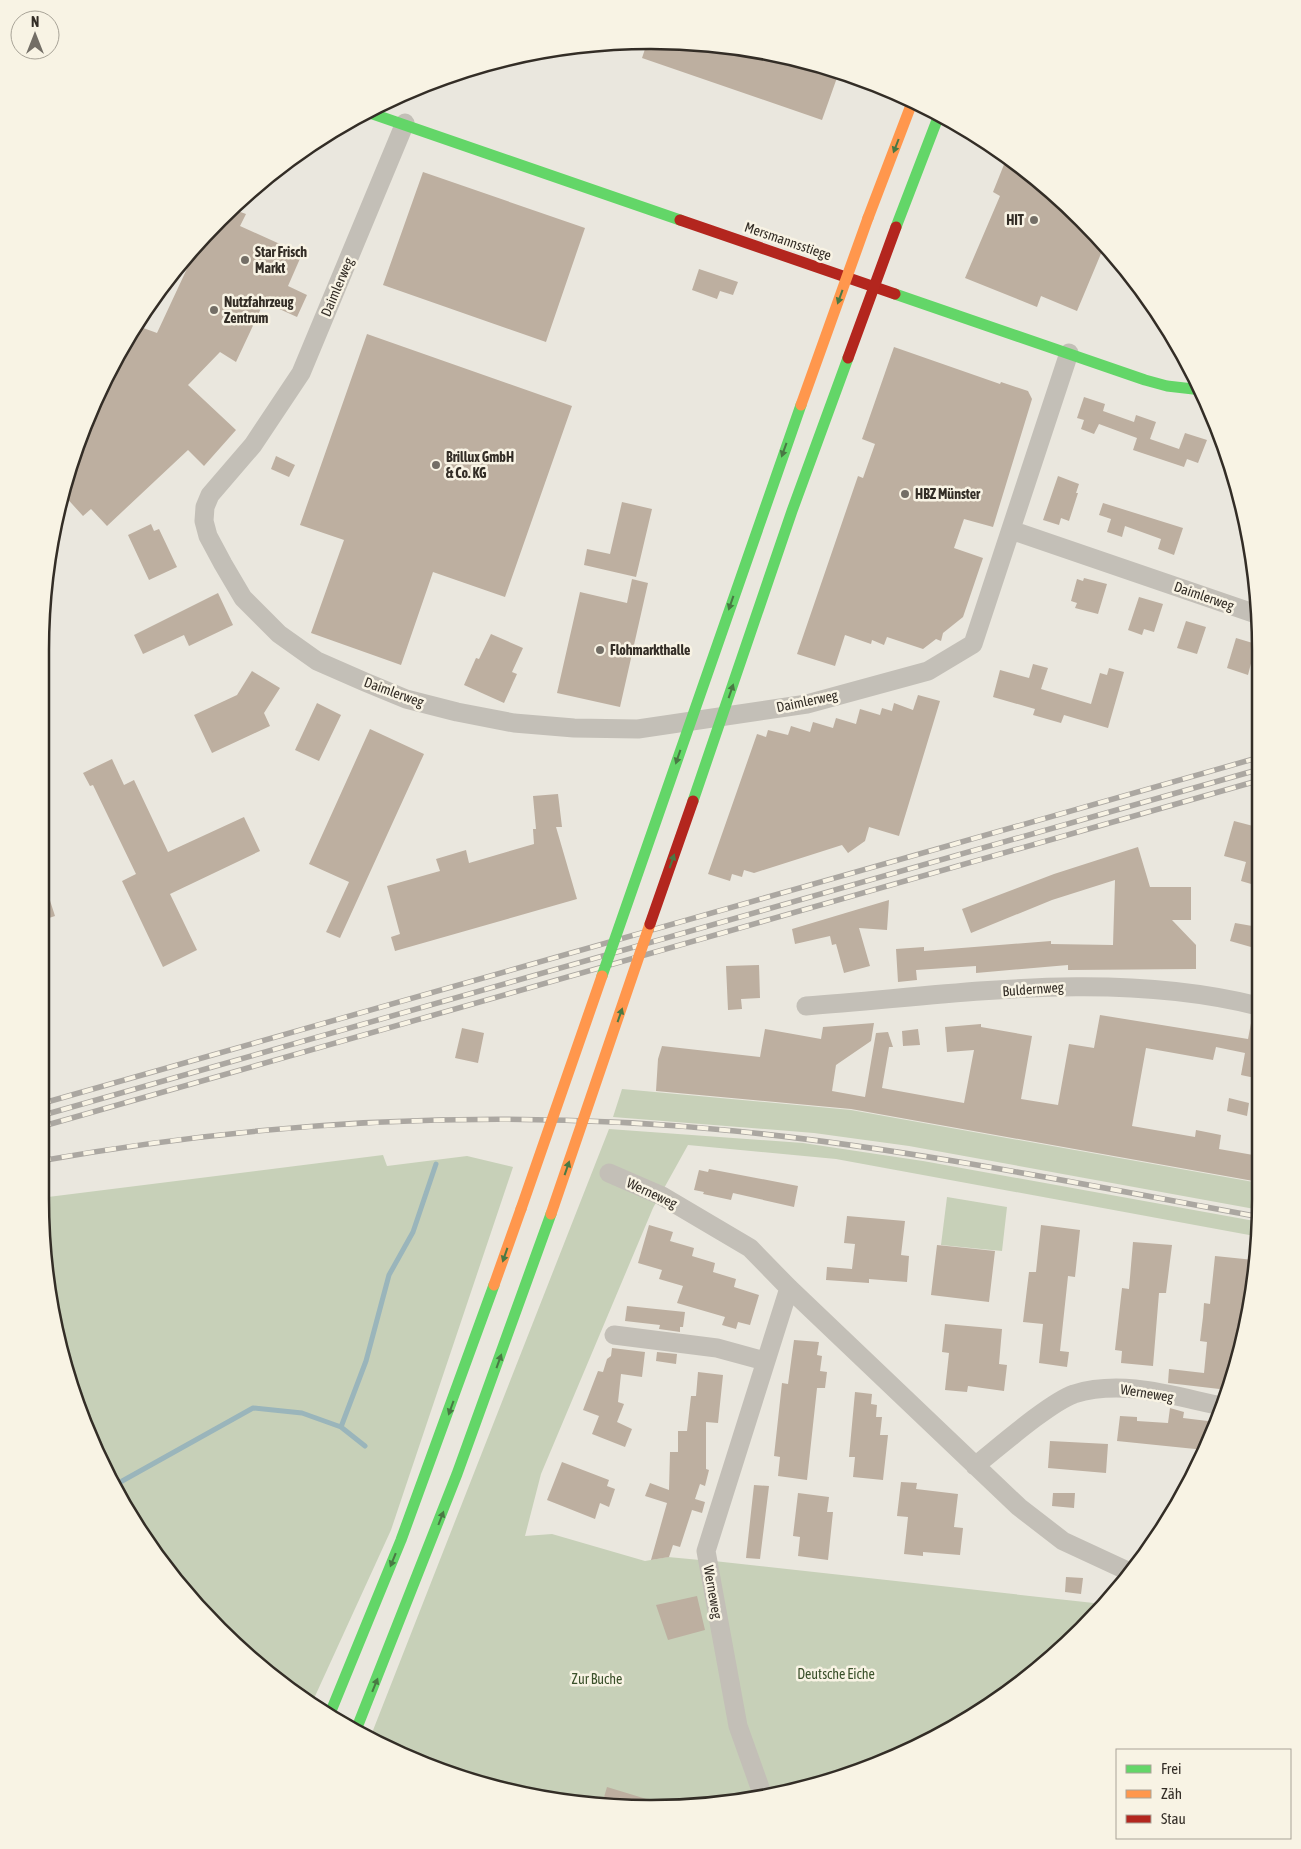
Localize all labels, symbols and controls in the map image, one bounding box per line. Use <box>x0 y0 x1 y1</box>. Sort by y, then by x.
north arrow <box>10 10 60 60</box>
text: N <box>31 14 39 30</box>
one-way arrow <box>892 139 900 154</box>
place label: HIT <box>1006 212 1025 228</box>
marker: HIT <box>1028 214 1040 226</box>
street label: Mersmannsstiege <box>743 219 833 263</box>
place label: Star Frisch Markt <box>255 244 307 276</box>
marker: Star Frisch Markt <box>239 254 251 266</box>
street label: Daimlerweg <box>317 255 357 319</box>
one-way arrow <box>836 290 844 305</box>
place label: Nutzfahrzeug Zentrum <box>224 294 294 326</box>
marker: Nutzfahrzeug Zentrum <box>208 304 220 316</box>
one-way arrow <box>780 443 788 458</box>
place label: Brillux GmbH & Co. KG <box>446 449 514 481</box>
marker: Brillux GmbH & Co. KG <box>430 459 442 471</box>
place label: HBZ Münster <box>915 486 981 502</box>
marker: HBZ Münster <box>899 488 911 500</box>
street label: Daimlerweg <box>1172 578 1236 614</box>
one-way arrow <box>727 596 734 611</box>
place label: Flohmarkthalle <box>610 642 690 658</box>
marker: Flohmarkthalle <box>594 644 606 656</box>
street label: Daimlerweg <box>362 674 426 710</box>
one-way arrow <box>728 683 735 698</box>
street label: Daimlerweg <box>775 687 839 715</box>
one-way arrow <box>674 750 682 765</box>
one-way arrow <box>669 853 677 868</box>
street label: Buldernweg <box>1002 979 1064 999</box>
one-way arrow <box>617 1007 624 1022</box>
one-way arrow <box>564 1161 571 1176</box>
street label: Werneweg <box>624 1174 680 1212</box>
one-way arrow <box>501 1248 509 1263</box>
one-way arrow <box>495 1353 503 1368</box>
street label: Werneweg <box>1119 1381 1175 1405</box>
one-way arrow <box>447 1401 455 1416</box>
one-way arrow <box>438 1510 445 1525</box>
one-way arrow <box>389 1553 397 1567</box>
street label: Werneweg <box>700 1564 726 1620</box>
park label: Deutsche Eiche <box>797 1666 875 1682</box>
park label: Zur Buche <box>572 1671 622 1687</box>
one-way arrow <box>371 1678 379 1692</box>
legend <box>1116 1749 1291 1839</box>
text: Frei <box>1161 1760 1181 1777</box>
text: Zäh <box>1161 1785 1182 1802</box>
text: Stau <box>1161 1810 1186 1827</box>

